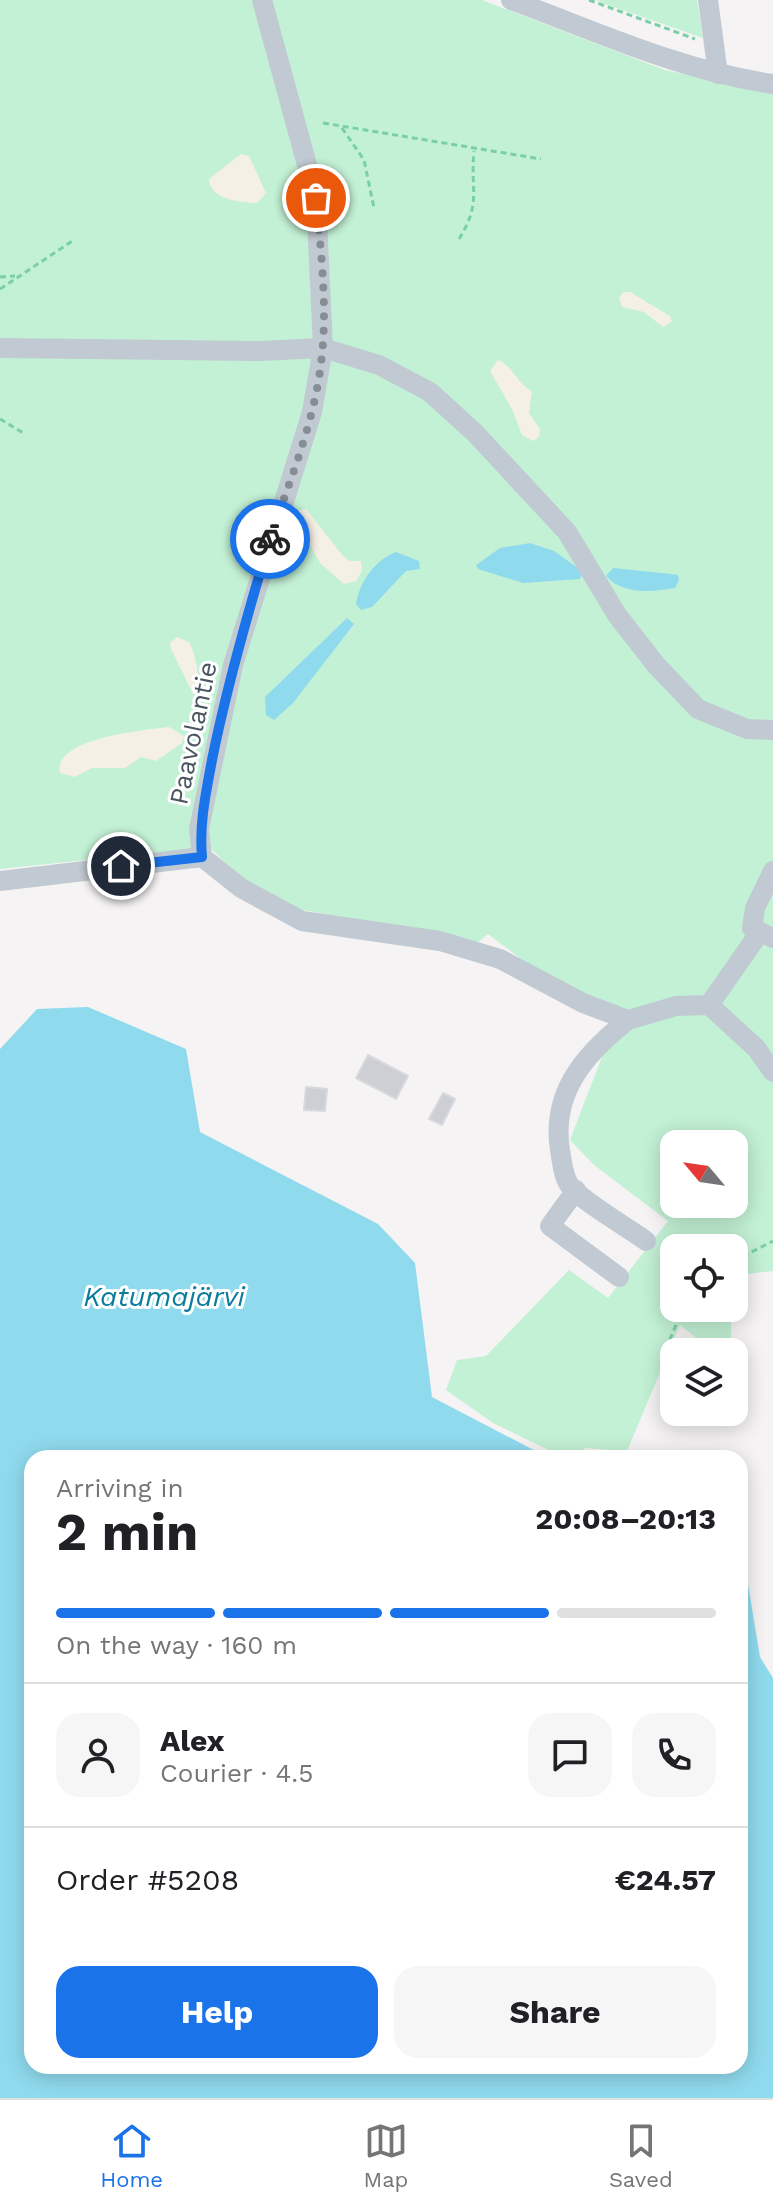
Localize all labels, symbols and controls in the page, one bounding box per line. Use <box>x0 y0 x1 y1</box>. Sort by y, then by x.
pin <box>282 164 350 232</box>
icon: bag <box>294 176 338 220</box>
courier <box>230 499 310 579</box>
icon: bike <box>248 517 292 561</box>
street label: Paavolantie <box>163 659 223 807</box>
pin <box>87 832 155 900</box>
icon: home <box>99 844 143 888</box>
north arrow <box>660 1130 748 1218</box>
map controls <box>660 1130 748 1426</box>
button: locate <box>660 1234 748 1322</box>
water label: Katumajärvi <box>83 1280 246 1313</box>
button: layers <box>660 1338 748 1426</box>
text: Arriving in <box>56 1473 184 1503</box>
text: 20:08–20:13 <box>535 1501 716 1536</box>
text: 2 min <box>56 1502 198 1563</box>
text: On the way · 160 m <box>56 1630 297 1660</box>
button: person <box>56 1713 140 1797</box>
button: chat <box>528 1713 612 1797</box>
button: phone <box>632 1713 716 1797</box>
text: Alex <box>160 1723 224 1758</box>
text: Courier · 4.5 <box>160 1758 313 1788</box>
text: Order #5208 <box>56 1862 239 1897</box>
text: €24.57 <box>615 1862 716 1897</box>
button: Help <box>56 1966 378 2058</box>
button: Share <box>394 1966 716 2058</box>
tab: Home <box>100 2119 163 2192</box>
tab: Map <box>364 2119 408 2192</box>
tab: Saved <box>609 2119 673 2192</box>

